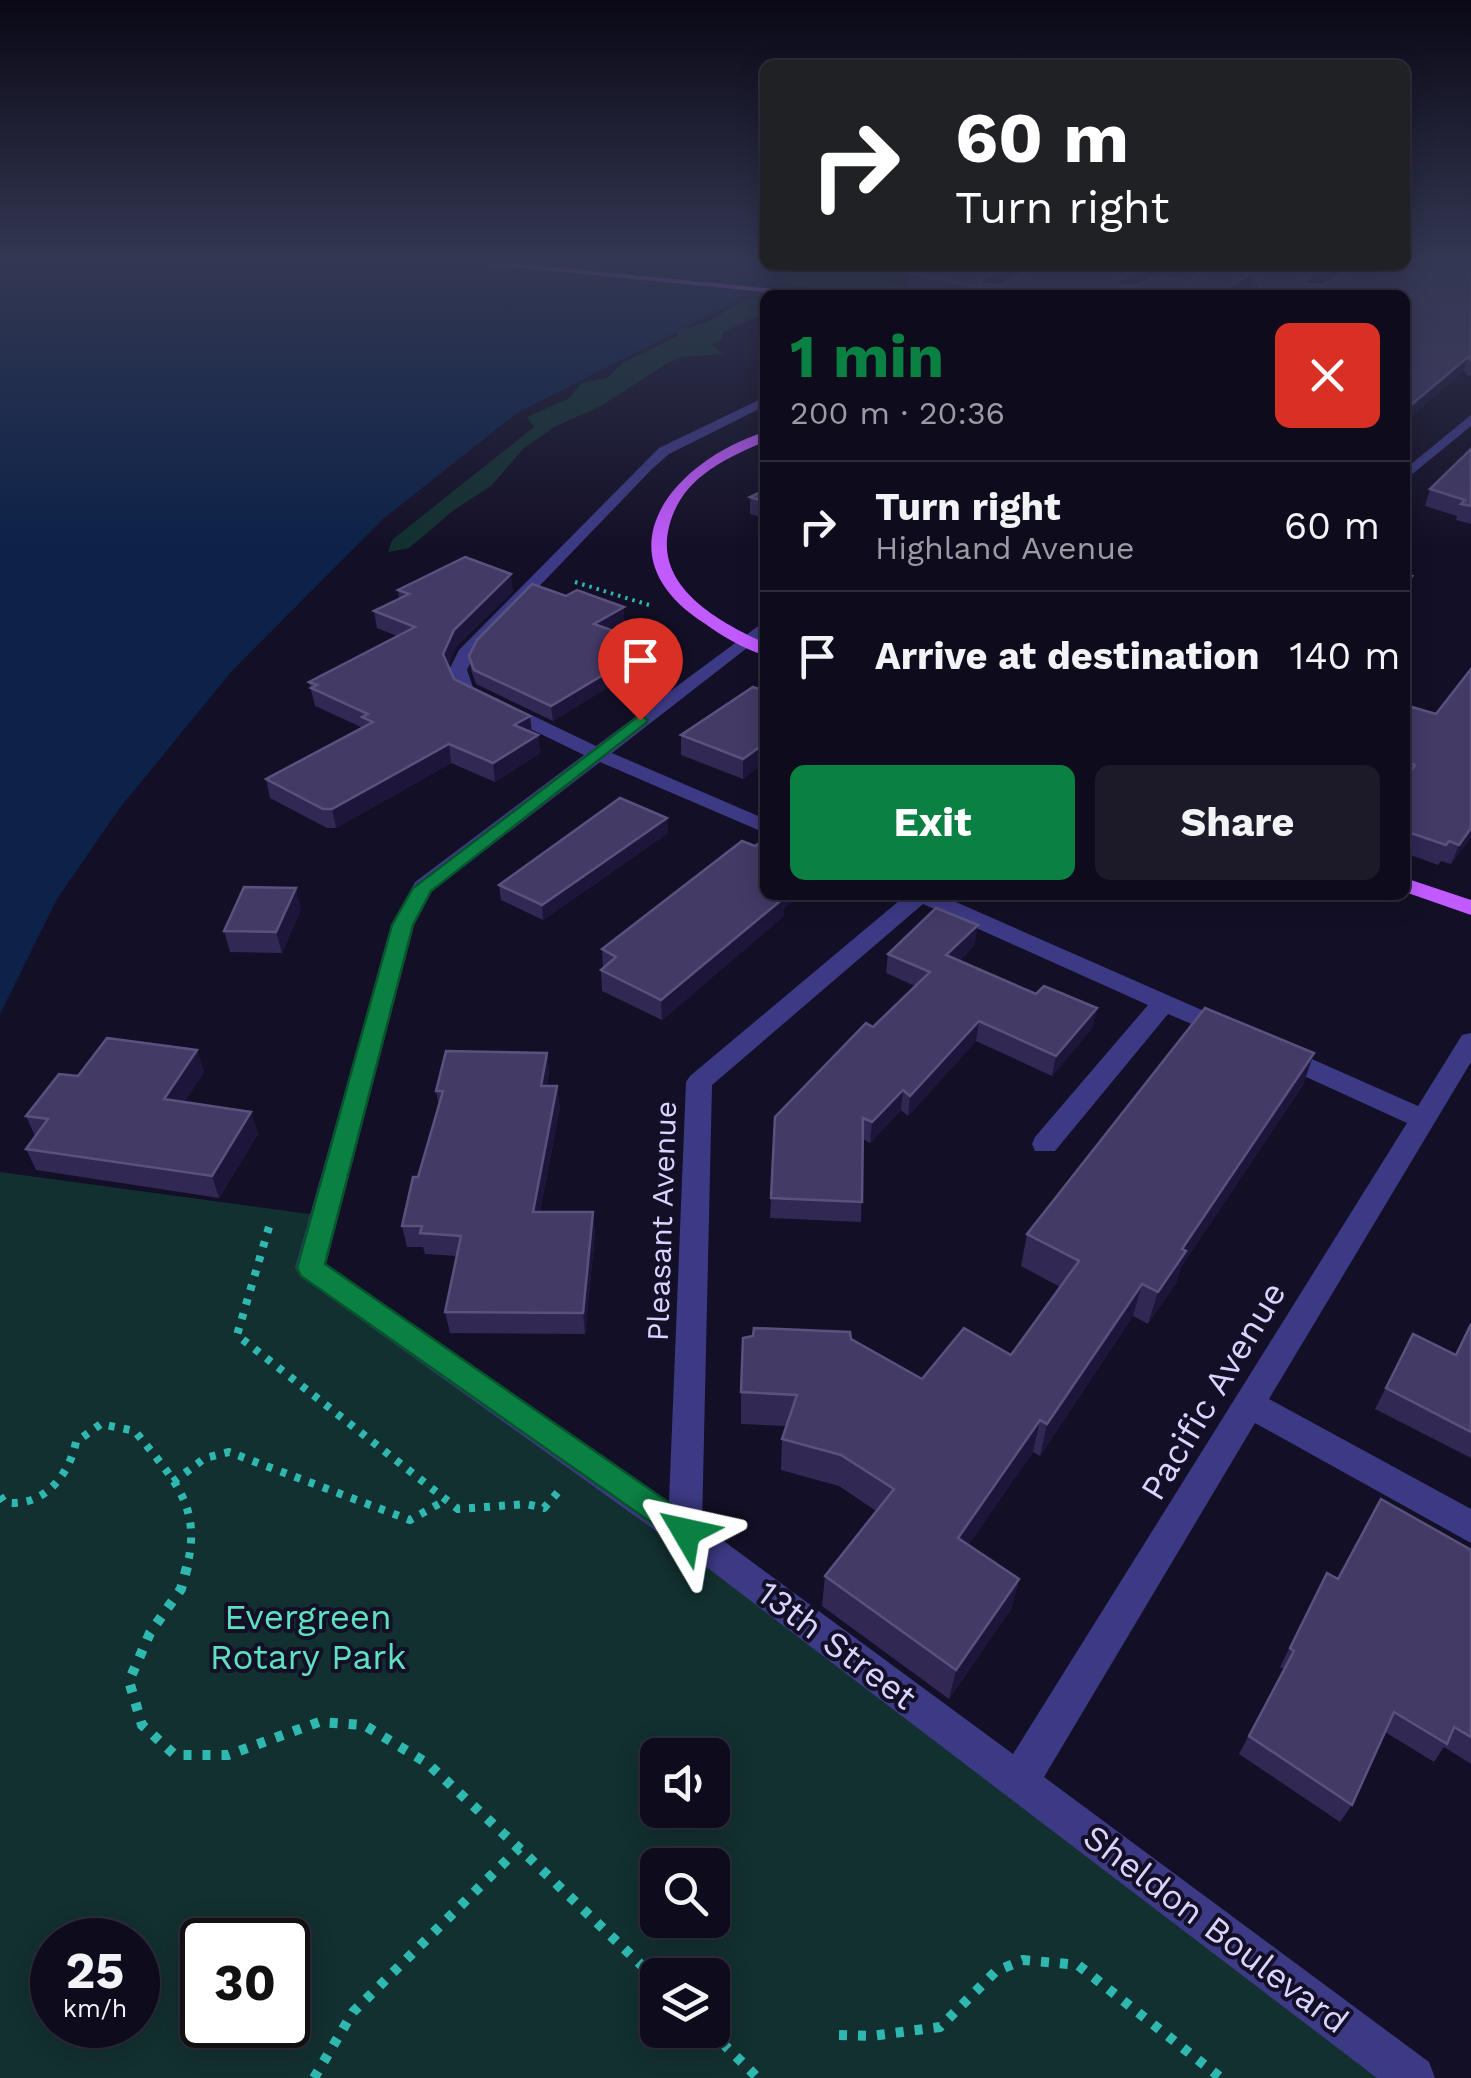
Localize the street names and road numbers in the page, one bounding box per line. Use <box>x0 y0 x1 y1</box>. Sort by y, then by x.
street label: Pleasant Avenue <box>640 1100 683 1342</box>
street label: Pacific Avenue <box>1131 1274 1295 1508</box>
street label: 13th Street <box>749 1572 925 1718</box>
street label: Sheldon Boulevard <box>1075 1816 1357 2042</box>

